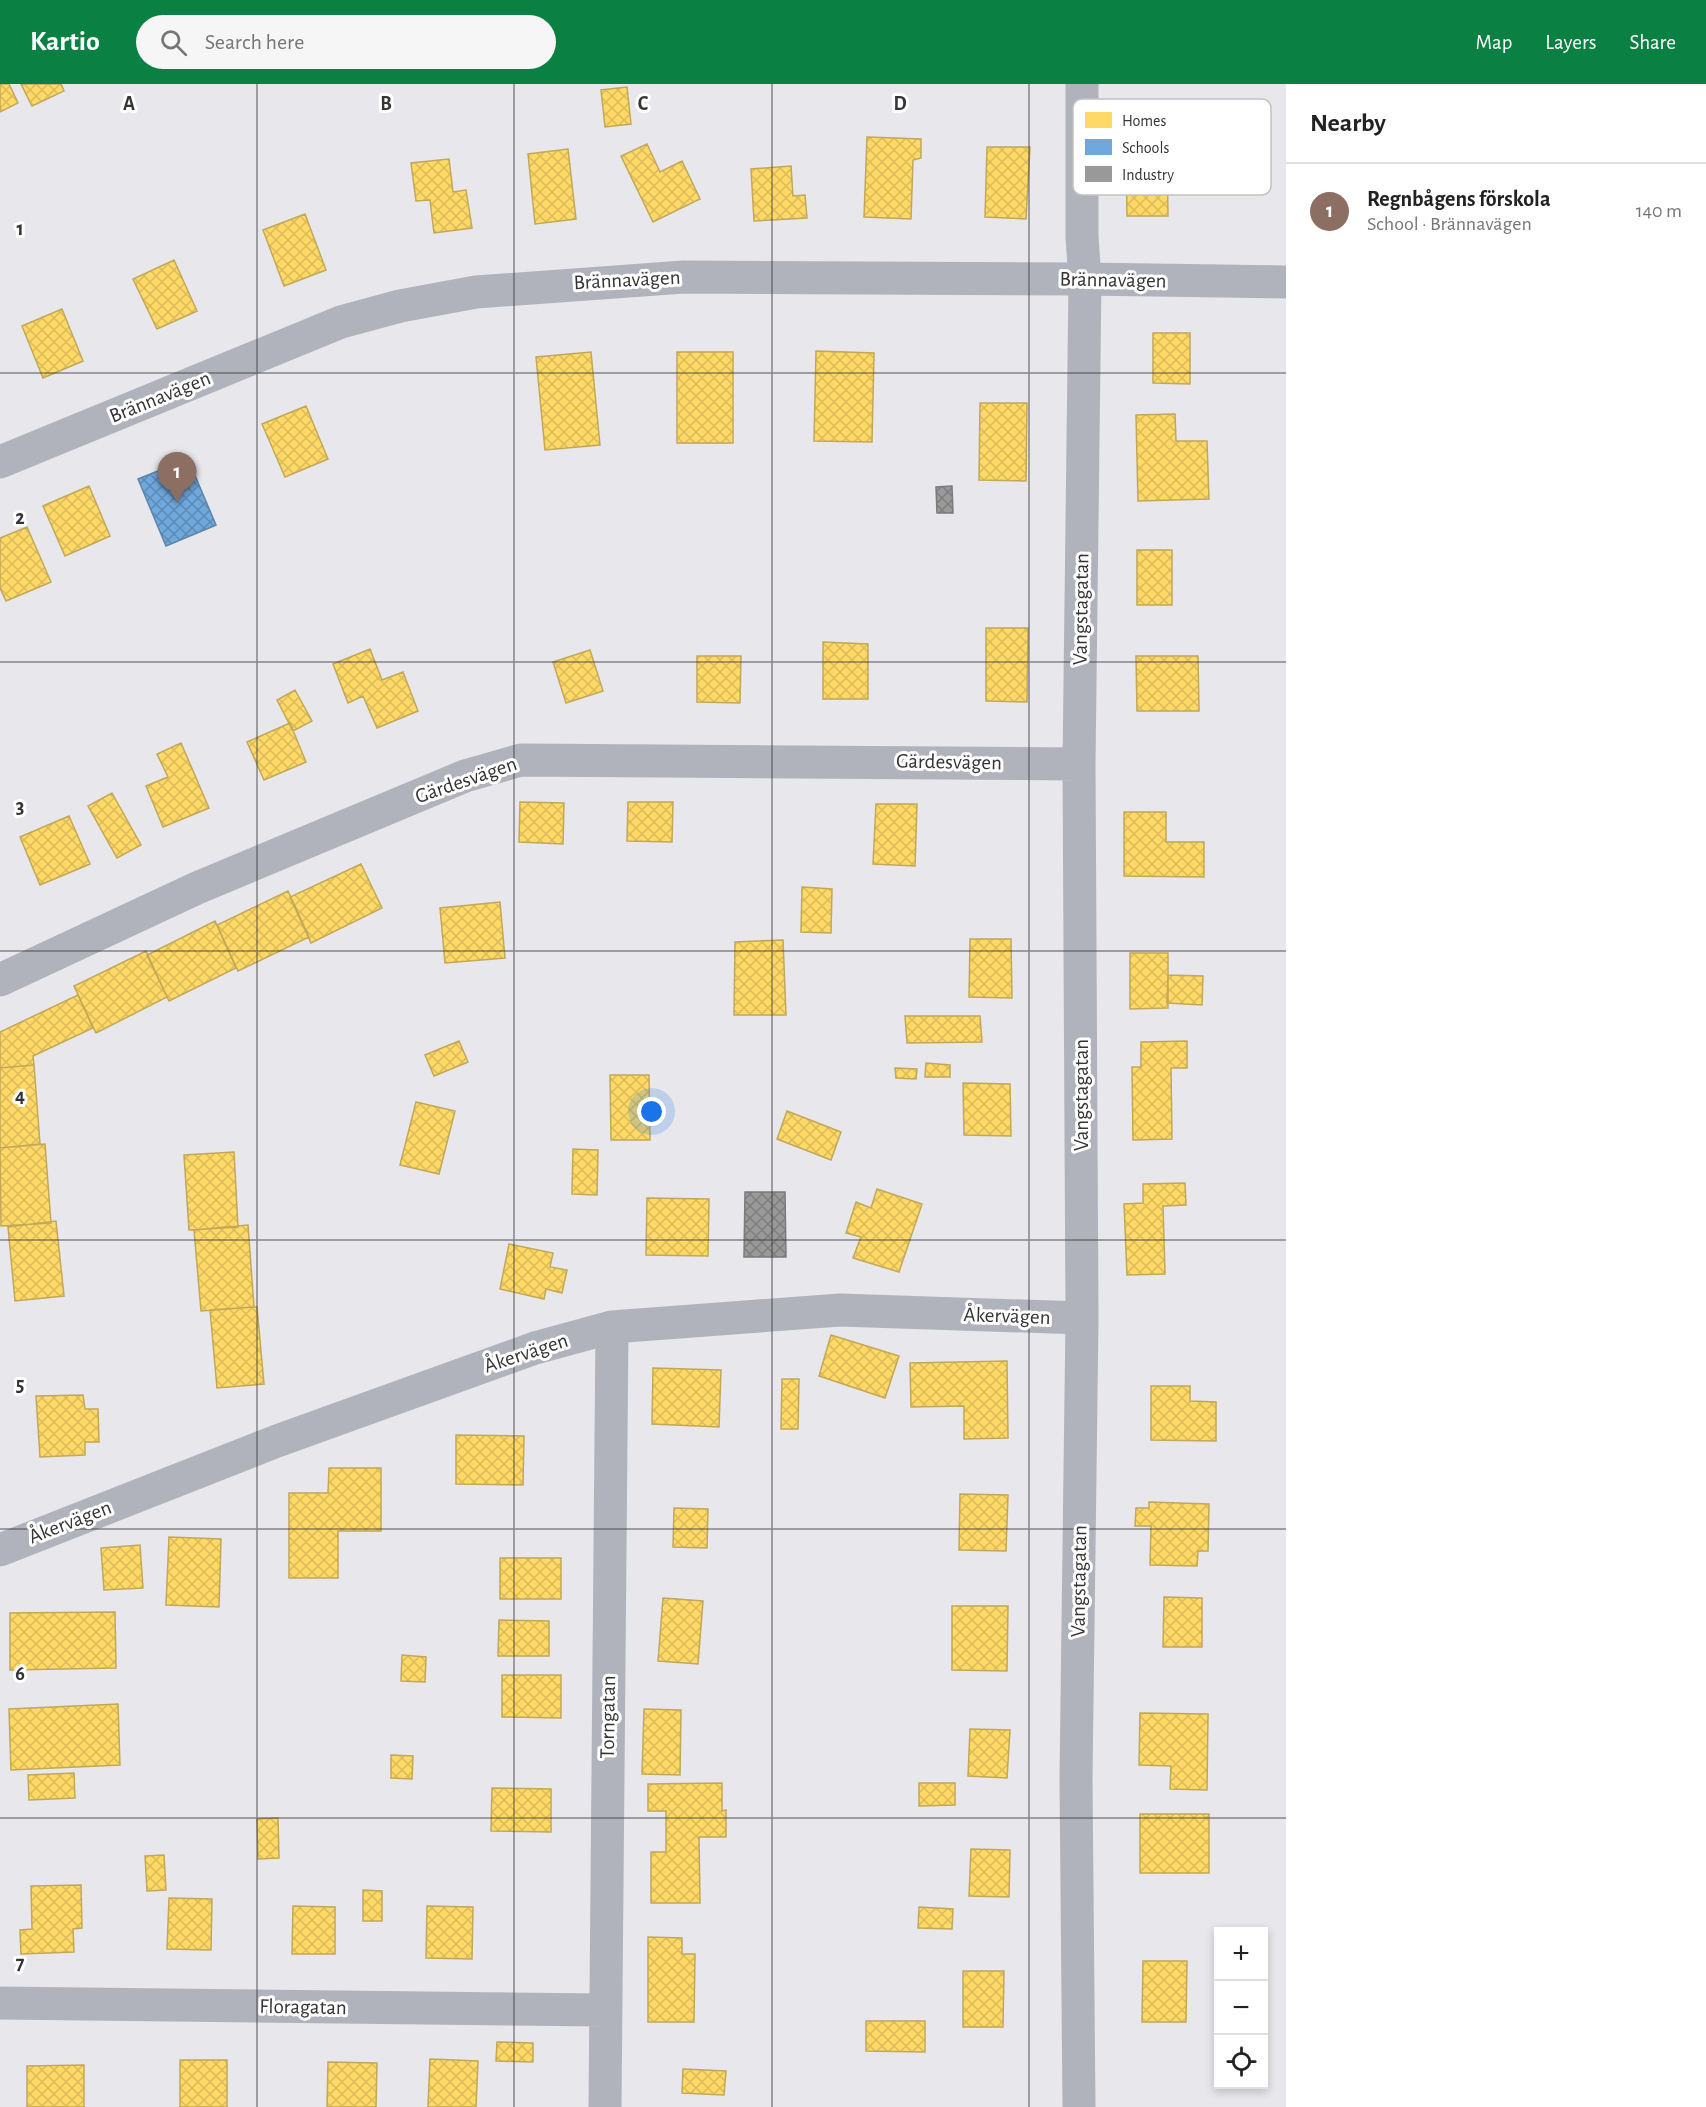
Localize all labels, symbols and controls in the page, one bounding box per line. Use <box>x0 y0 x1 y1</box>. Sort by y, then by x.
search box <box>136 15 556 69</box>
icon: search <box>157 26 190 59</box>
text: Kartio <box>30 28 100 56</box>
text: Search here <box>205 31 304 53</box>
text: Map <box>1476 32 1512 53</box>
text: Layers <box>1545 32 1596 53</box>
text: Share <box>1629 32 1676 53</box>
text: A <box>123 94 135 114</box>
text: B <box>380 94 392 114</box>
text: C <box>638 94 649 114</box>
text: D <box>893 94 907 114</box>
legend <box>1073 99 1271 195</box>
text: Nearby <box>1310 110 1386 136</box>
text: Homes <box>1122 113 1166 129</box>
text: Schools <box>1122 140 1169 156</box>
text: Industry <box>1122 167 1174 184</box>
text: Regnbågens förskola <box>1367 188 1550 210</box>
text: 1 <box>1326 201 1333 221</box>
text: 140 m <box>1636 201 1682 221</box>
text: School · Brännavägen <box>1367 214 1532 234</box>
text: 1 <box>16 219 24 239</box>
street label: Brännavägen <box>573 267 681 293</box>
street label: Brännavägen <box>1059 269 1167 291</box>
street label: Brännavägen <box>106 367 214 427</box>
pin: 1 <box>158 452 196 502</box>
text: 2 <box>15 508 25 528</box>
street label: Vangstagatan <box>1070 553 1092 665</box>
street label: Gärdesvägen <box>896 751 1002 773</box>
street label: Gärdesvägen <box>412 753 520 807</box>
text: 3 <box>16 797 24 817</box>
street label: Vangstagatan <box>1071 1039 1092 1151</box>
text: 4 <box>15 1086 25 1106</box>
your location <box>637 1097 666 1126</box>
street label: Åkervägen <box>963 1302 1051 1328</box>
street label: Åkervägen <box>481 1328 571 1376</box>
text: 5 <box>16 1375 24 1395</box>
street label: Åkervägen <box>25 1495 114 1547</box>
street label: Vangstagatan <box>1068 1525 1090 1637</box>
text: 6 <box>15 1664 25 1684</box>
street label: Torngatan <box>597 1675 619 1759</box>
map controls <box>1214 1927 1268 2089</box>
button: + <box>1214 1927 1268 1981</box>
text: 7 <box>16 1953 25 1973</box>
button: − <box>1214 1981 1268 2035</box>
street label: Floragatan <box>259 1996 347 2018</box>
button: locate <box>1214 2035 1268 2089</box>

